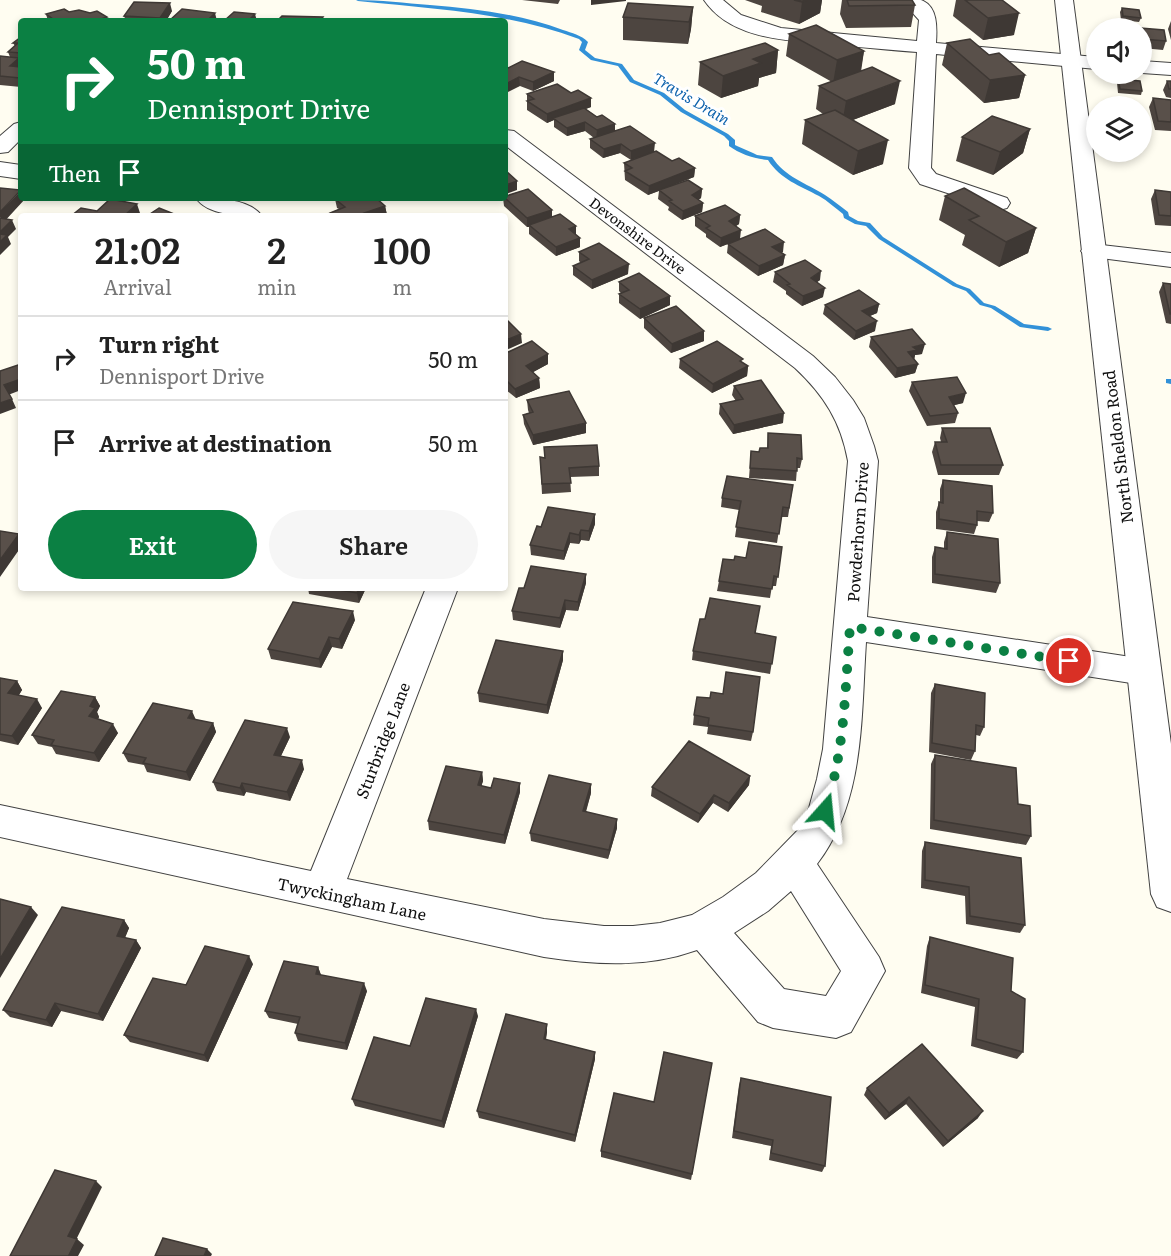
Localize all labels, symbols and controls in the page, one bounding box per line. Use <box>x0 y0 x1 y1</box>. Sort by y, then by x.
map controls <box>1086 18 1152 162</box>
button: sound <box>1086 18 1152 84</box>
text: 50 m <box>147 30 246 92</box>
icon: right <box>48 42 126 120</box>
water label: Travis Drain <box>649 66 735 130</box>
text: Dennisport Drive <box>147 87 370 127</box>
button: layers <box>1086 96 1152 162</box>
text: Then <box>48 156 101 189</box>
icon: arrive <box>113 156 146 189</box>
street label: Devonshire Drive <box>585 192 691 278</box>
text: 21:02 <box>95 222 180 275</box>
text: 2 <box>267 222 286 275</box>
text: 100 <box>373 222 431 275</box>
text: Arrival <box>103 271 172 301</box>
text: min <box>257 271 296 301</box>
text: m <box>393 271 412 301</box>
text: Turn right <box>99 327 219 360</box>
icon: right <box>48 342 81 375</box>
text: 50 m <box>428 342 478 375</box>
text: Dennisport Drive <box>99 360 264 390</box>
street label: North Sheldon Road <box>1096 369 1138 525</box>
icon: arrive <box>48 426 81 459</box>
text: Arrive at destination <box>99 426 332 459</box>
text: 50 m <box>428 426 478 459</box>
street label: Powderhorn Drive <box>840 461 874 603</box>
button: Exit <box>48 510 257 579</box>
button: Share <box>269 510 478 579</box>
pin <box>1043 635 1094 686</box>
icon: arrive <box>1052 644 1085 677</box>
street label: Sturbridge Lane <box>349 678 415 802</box>
position arrow <box>793 779 857 843</box>
street label: Twyckingham Lane <box>275 870 429 926</box>

